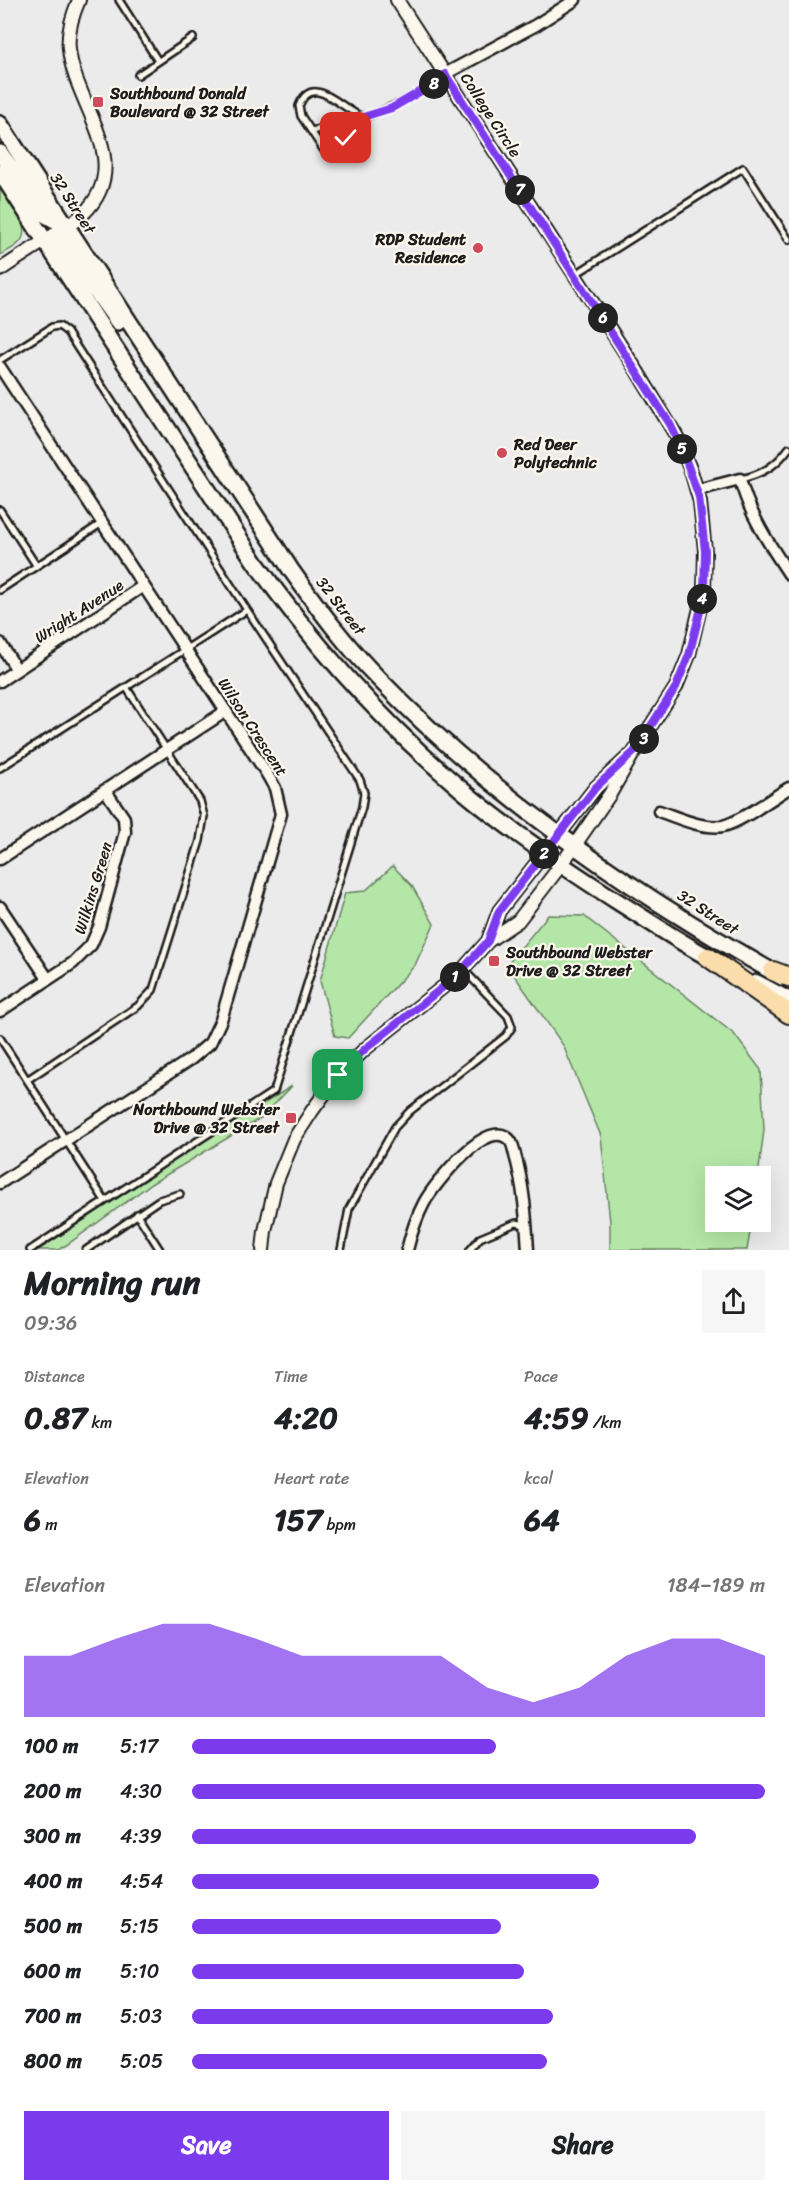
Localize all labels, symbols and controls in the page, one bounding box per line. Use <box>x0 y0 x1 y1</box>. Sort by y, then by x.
street label: College Circle <box>452 66 530 164</box>
pin: 8 <box>419 69 449 99</box>
text: 8 <box>429 69 439 98</box>
place label: Southbound Donald Boulevard @ 32 Street <box>109 79 270 126</box>
marker: Southbound Donald Boulevard @ 32 Street <box>91 95 105 109</box>
pin <box>320 112 371 163</box>
icon: check <box>329 121 362 154</box>
street label: 32 Street <box>42 166 104 240</box>
pin: 7 <box>505 175 535 205</box>
text: 7 <box>515 175 525 204</box>
place label: RDP Student Residence <box>374 225 467 272</box>
marker: RDP Student Residence <box>471 241 485 255</box>
pin: 6 <box>588 303 618 333</box>
text: 6 <box>598 303 608 332</box>
place label: Red Deer Polytechnic <box>513 430 598 477</box>
pin: 5 <box>667 434 697 464</box>
text: 5 <box>677 434 687 463</box>
marker: Red Deer Polytechnic <box>495 446 509 460</box>
street label: 32 Street <box>308 570 374 642</box>
street label: Wright Avenue <box>28 571 130 651</box>
pin: 4 <box>687 584 717 614</box>
text: 4 <box>697 584 707 613</box>
street label: Wilson Crescent <box>210 672 296 782</box>
pin: 3 <box>629 724 659 754</box>
text: 3 <box>640 724 648 753</box>
street label: Wilkins Green <box>65 838 121 938</box>
pin: 2 <box>529 839 559 869</box>
text: 2 <box>539 839 549 868</box>
street label: 32 Street <box>671 881 745 943</box>
place label: Southbound Webster Drive @ 32 Street <box>505 938 654 985</box>
marker: Southbound Webster Drive @ 32 Street <box>487 954 501 968</box>
pin: 1 <box>440 962 470 992</box>
text: 1 <box>452 962 458 991</box>
pin <box>312 1049 363 1100</box>
icon: arrive <box>321 1058 354 1091</box>
place label: Northbound Webster Drive @ 32 Street <box>132 1095 281 1142</box>
marker: Northbound Webster Drive @ 32 Street <box>284 1111 298 1125</box>
map controls <box>705 1166 771 1232</box>
button: layers <box>705 1166 771 1232</box>
text: Morning run <box>24 1254 200 1312</box>
button: share <box>702 1270 765 1333</box>
text: 09:36 <box>24 1306 77 1341</box>
text: Distance <box>24 1362 85 1391</box>
text: Time <box>274 1362 308 1391</box>
text: Pace <box>524 1362 558 1391</box>
text: 0.87 <box>24 1391 87 1445</box>
text: 4:20 <box>274 1391 338 1445</box>
text: 4:59 <box>524 1391 589 1445</box>
text: km <box>87 1408 112 1437</box>
text: /km <box>589 1408 621 1437</box>
text: Elevation <box>24 1464 89 1493</box>
text: Heart rate <box>274 1464 349 1493</box>
text: kcal <box>524 1464 553 1493</box>
text: 6 <box>24 1493 41 1547</box>
text: 157 <box>274 1493 322 1547</box>
text: 64 <box>524 1493 560 1547</box>
text: m <box>41 1510 58 1539</box>
text: bpm <box>322 1510 356 1539</box>
text: Elevation <box>24 1568 105 1603</box>
text: 184–189 m <box>667 1568 765 1603</box>
text: 100 m <box>24 1729 78 1764</box>
text: 5:17 <box>120 1729 158 1764</box>
text: 200 m <box>24 1774 81 1809</box>
text: 4:30 <box>120 1774 162 1809</box>
text: 300 m <box>24 1819 81 1854</box>
text: 4:39 <box>120 1819 162 1854</box>
text: 400 m <box>24 1864 82 1899</box>
text: 4:54 <box>120 1864 163 1899</box>
text: 500 m <box>24 1909 82 1944</box>
text: 5:15 <box>120 1909 159 1944</box>
text: 600 m <box>24 1954 81 1989</box>
text: 5:10 <box>120 1954 159 1989</box>
text: 700 m <box>24 1999 81 2034</box>
text: 5:03 <box>120 1999 162 2034</box>
text: 800 m <box>24 2044 82 2079</box>
text: 5:05 <box>120 2044 163 2079</box>
button: Save <box>24 2111 389 2180</box>
button: Share <box>401 2111 765 2180</box>

